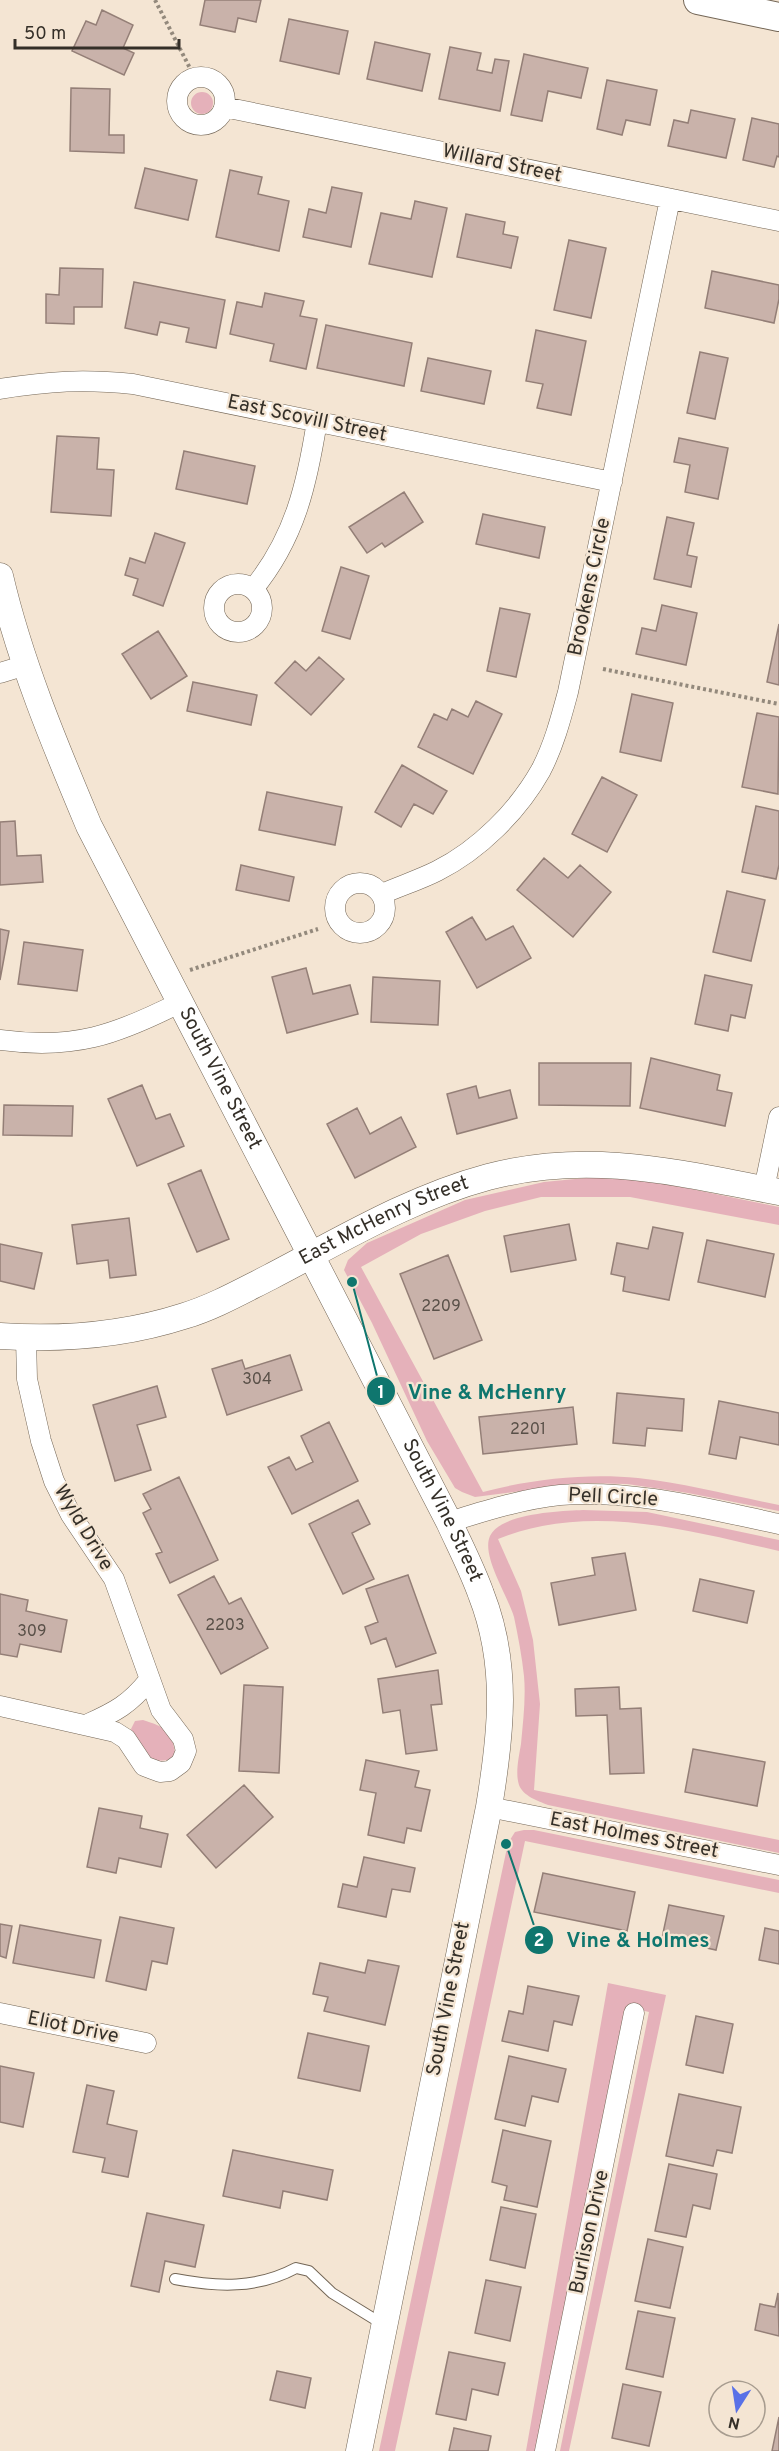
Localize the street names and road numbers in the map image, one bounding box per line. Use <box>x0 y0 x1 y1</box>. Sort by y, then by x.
street label: Willard Street <box>440 139 564 189</box>
street label: East Scovill Street <box>225 389 389 449</box>
street label: Brookens Circle <box>563 515 617 659</box>
street label: South Vine Street <box>172 1003 267 1154</box>
street label: East McHenry Street <box>295 1170 472 1272</box>
street label: South Vine Street <box>395 1435 488 1586</box>
street label: Wyld Drive <box>47 1480 119 1576</box>
street label: Pell Circle <box>567 1483 659 1513</box>
street label: East Holmes Street <box>547 1807 721 1865</box>
street label: South Vine Street <box>421 1920 477 2078</box>
street label: Eliot Drive <box>25 2006 121 2050</box>
street label: Burlison Drive <box>564 2168 616 2296</box>

